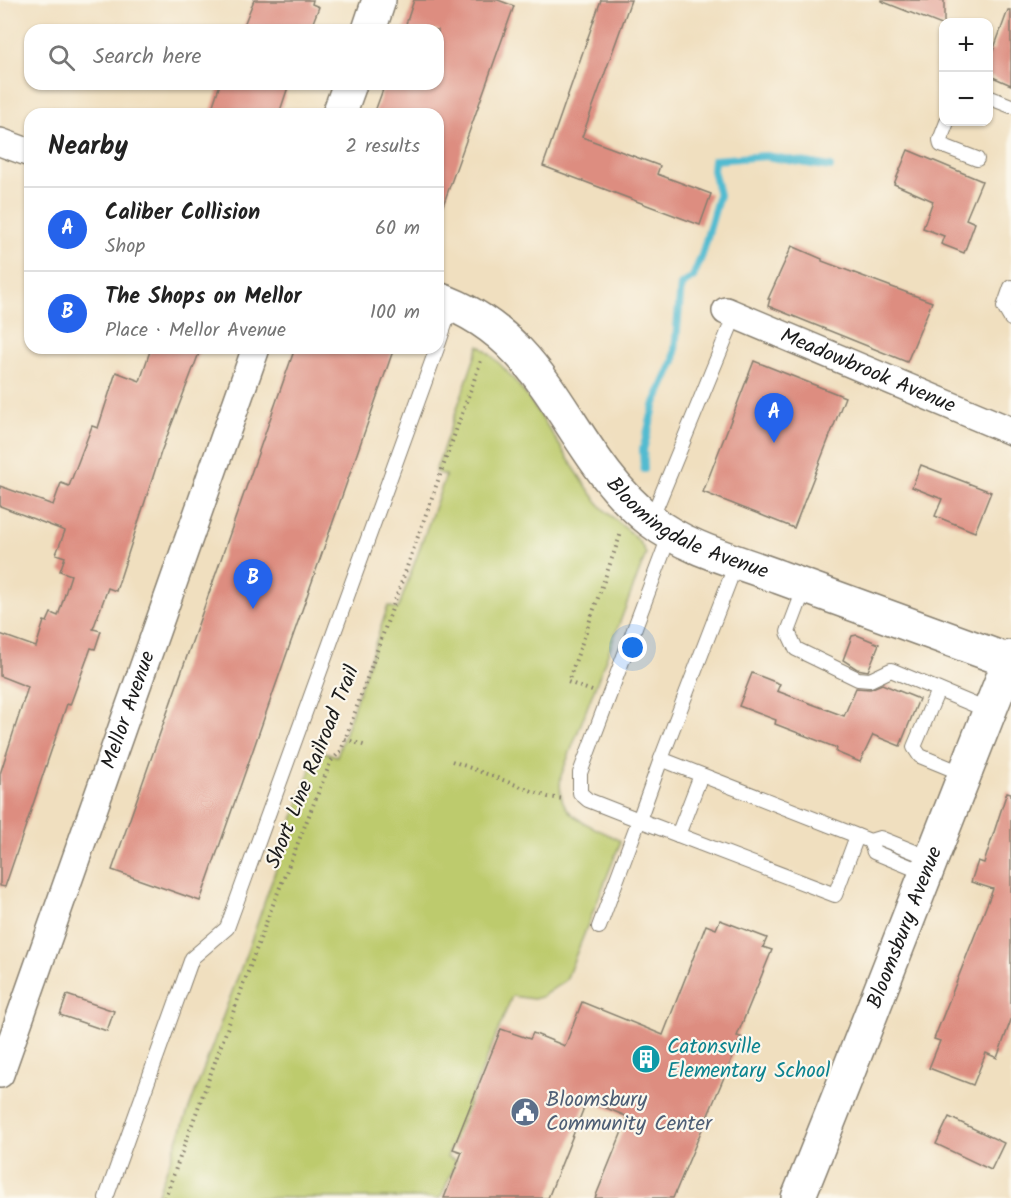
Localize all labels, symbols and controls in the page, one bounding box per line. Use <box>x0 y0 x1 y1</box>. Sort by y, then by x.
map controls <box>939 18 993 126</box>
button: + <box>939 18 993 72</box>
search box <box>24 24 444 90</box>
text: Search here <box>93 40 201 75</box>
icon: search <box>45 41 78 74</box>
button: − <box>939 72 993 126</box>
text: Nearby <box>48 126 128 168</box>
text: 2 results <box>345 131 420 163</box>
text: Caliber Collision <box>105 196 260 231</box>
text: A <box>61 213 74 245</box>
text: 60 m <box>375 213 420 245</box>
text: Shop <box>105 231 145 263</box>
text: The Shops on Mellor <box>105 280 301 315</box>
text: B <box>61 297 74 329</box>
text: 100 m <box>370 297 420 329</box>
text: Place · Mellor Avenue <box>105 315 286 347</box>
street label: Meadowbrook Avenue <box>775 319 961 423</box>
pin: A <box>754 394 794 443</box>
street label: Bloomingdale Avenue <box>598 469 774 589</box>
pin: B <box>234 560 272 609</box>
your location <box>618 633 647 662</box>
street label: Mellor Avenue <box>92 646 165 774</box>
street label: Short Line Railroad Trail <box>257 660 369 874</box>
street label: Bloomsbury Avenue <box>858 841 952 1013</box>
place label: Catonsville Elementary School <box>667 1031 830 1088</box>
building icon: Catonsville Elementary School <box>630 1043 662 1075</box>
place label: Bloomsbury Community Center <box>546 1084 713 1141</box>
public building icon: Bloomsbury Community Center <box>509 1096 541 1128</box>

